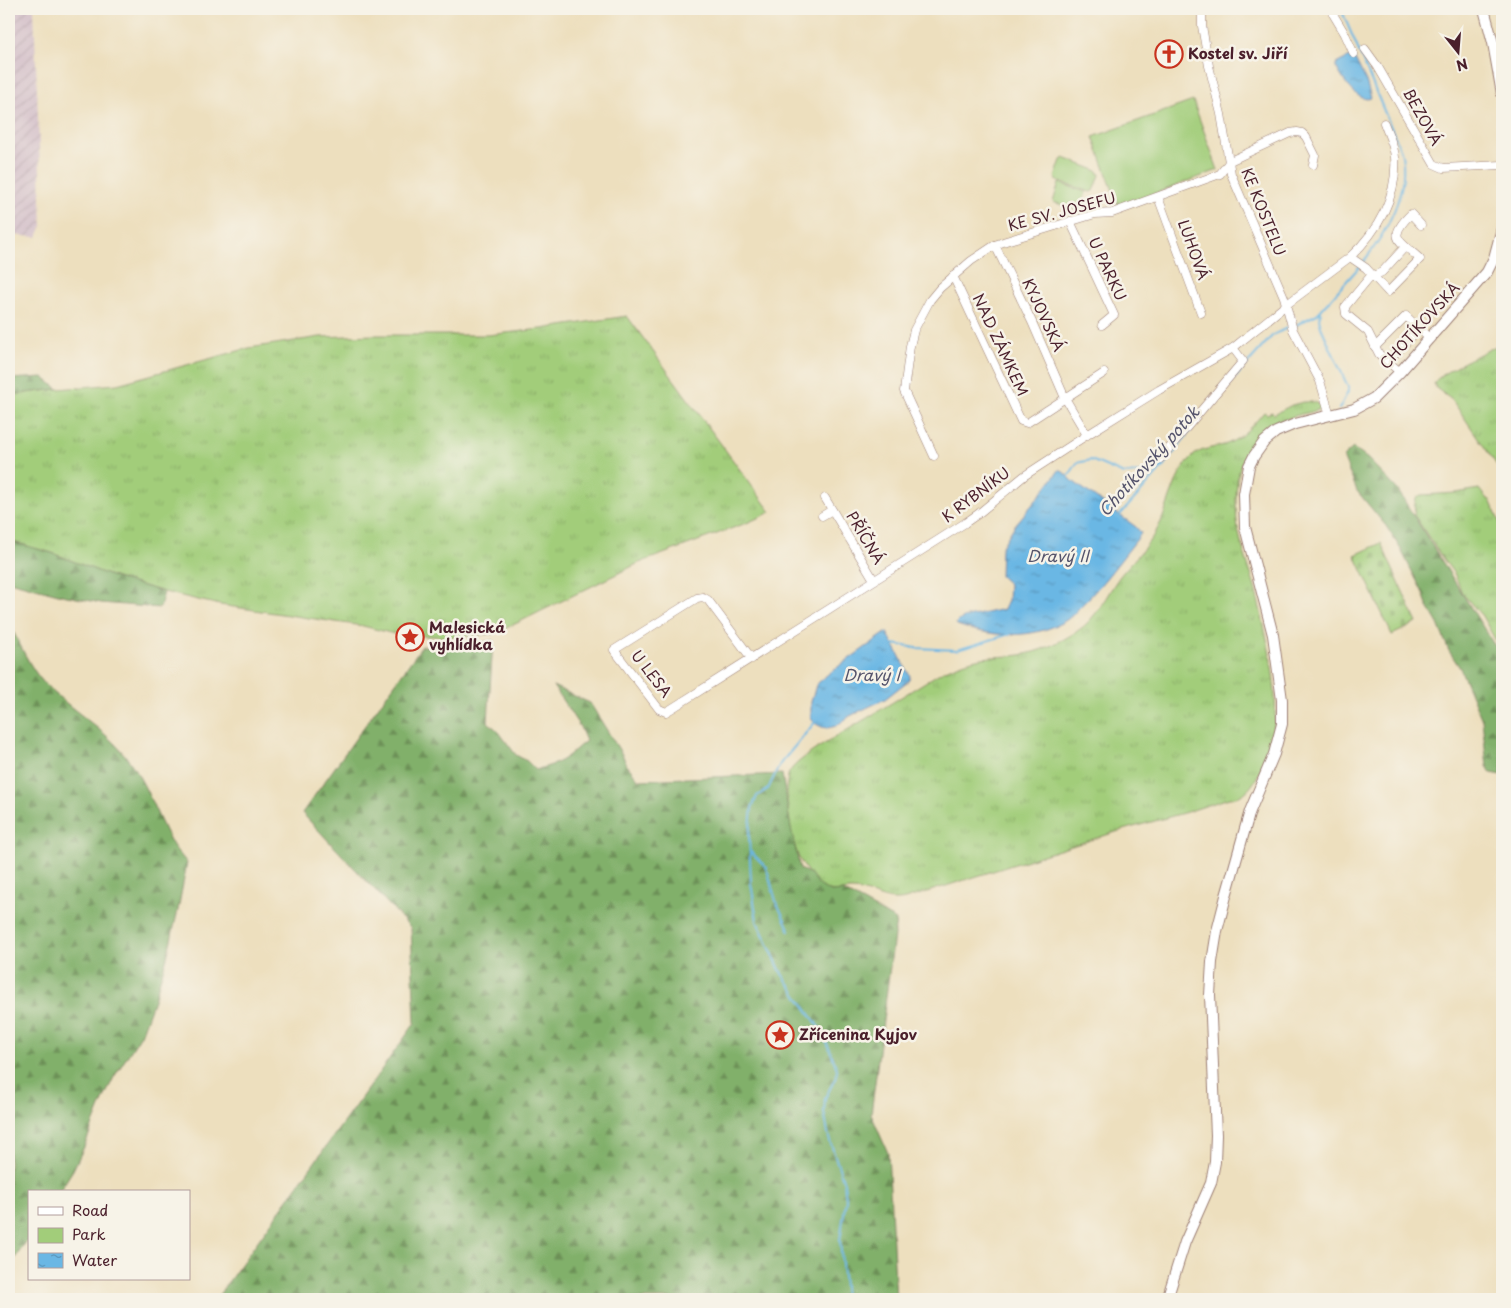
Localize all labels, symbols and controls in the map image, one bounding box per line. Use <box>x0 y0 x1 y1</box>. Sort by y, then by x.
north arrow <box>1434 28 1484 78</box>
church icon: Kostel sv. Jiří <box>1154 39 1184 69</box>
place label: Kostel sv. Jiří <box>1188 41 1288 64</box>
text: N <box>1454 53 1470 77</box>
street label: BEZOVÁ <box>1398 83 1448 149</box>
street label: KE KOSTELU <box>1236 164 1292 259</box>
street label: KE SV. JOSEFU <box>1005 185 1118 236</box>
street label: LUHOVÁ <box>1173 216 1216 283</box>
street label: U PARKU <box>1084 233 1133 304</box>
street label: KYJOVSKÁ <box>1017 274 1071 355</box>
street label: CHOTÍKOVSKÁ <box>1373 276 1464 374</box>
street label: NAD ZÁMKEM <box>968 289 1035 399</box>
water label: Chotíkovský potok <box>1092 399 1205 521</box>
street label: K RYBNÍKU <box>936 460 1014 527</box>
street label: PŘÍČNÁ <box>841 506 891 568</box>
water label: Dravý II <box>1027 543 1091 567</box>
place label: Malesická vyhlídka <box>429 615 505 655</box>
place icon: Malesická vyhlídka <box>395 622 425 652</box>
street label: U LESA <box>626 644 678 702</box>
water label: Dravý I <box>843 662 903 686</box>
place icon: Zřícenina Kyjov <box>765 1020 795 1050</box>
place label: Zřícenina Kyjov <box>799 1022 918 1045</box>
legend <box>28 1190 190 1280</box>
text: Road <box>72 1198 108 1221</box>
text: Park <box>72 1222 106 1245</box>
text: Water <box>72 1248 117 1271</box>

